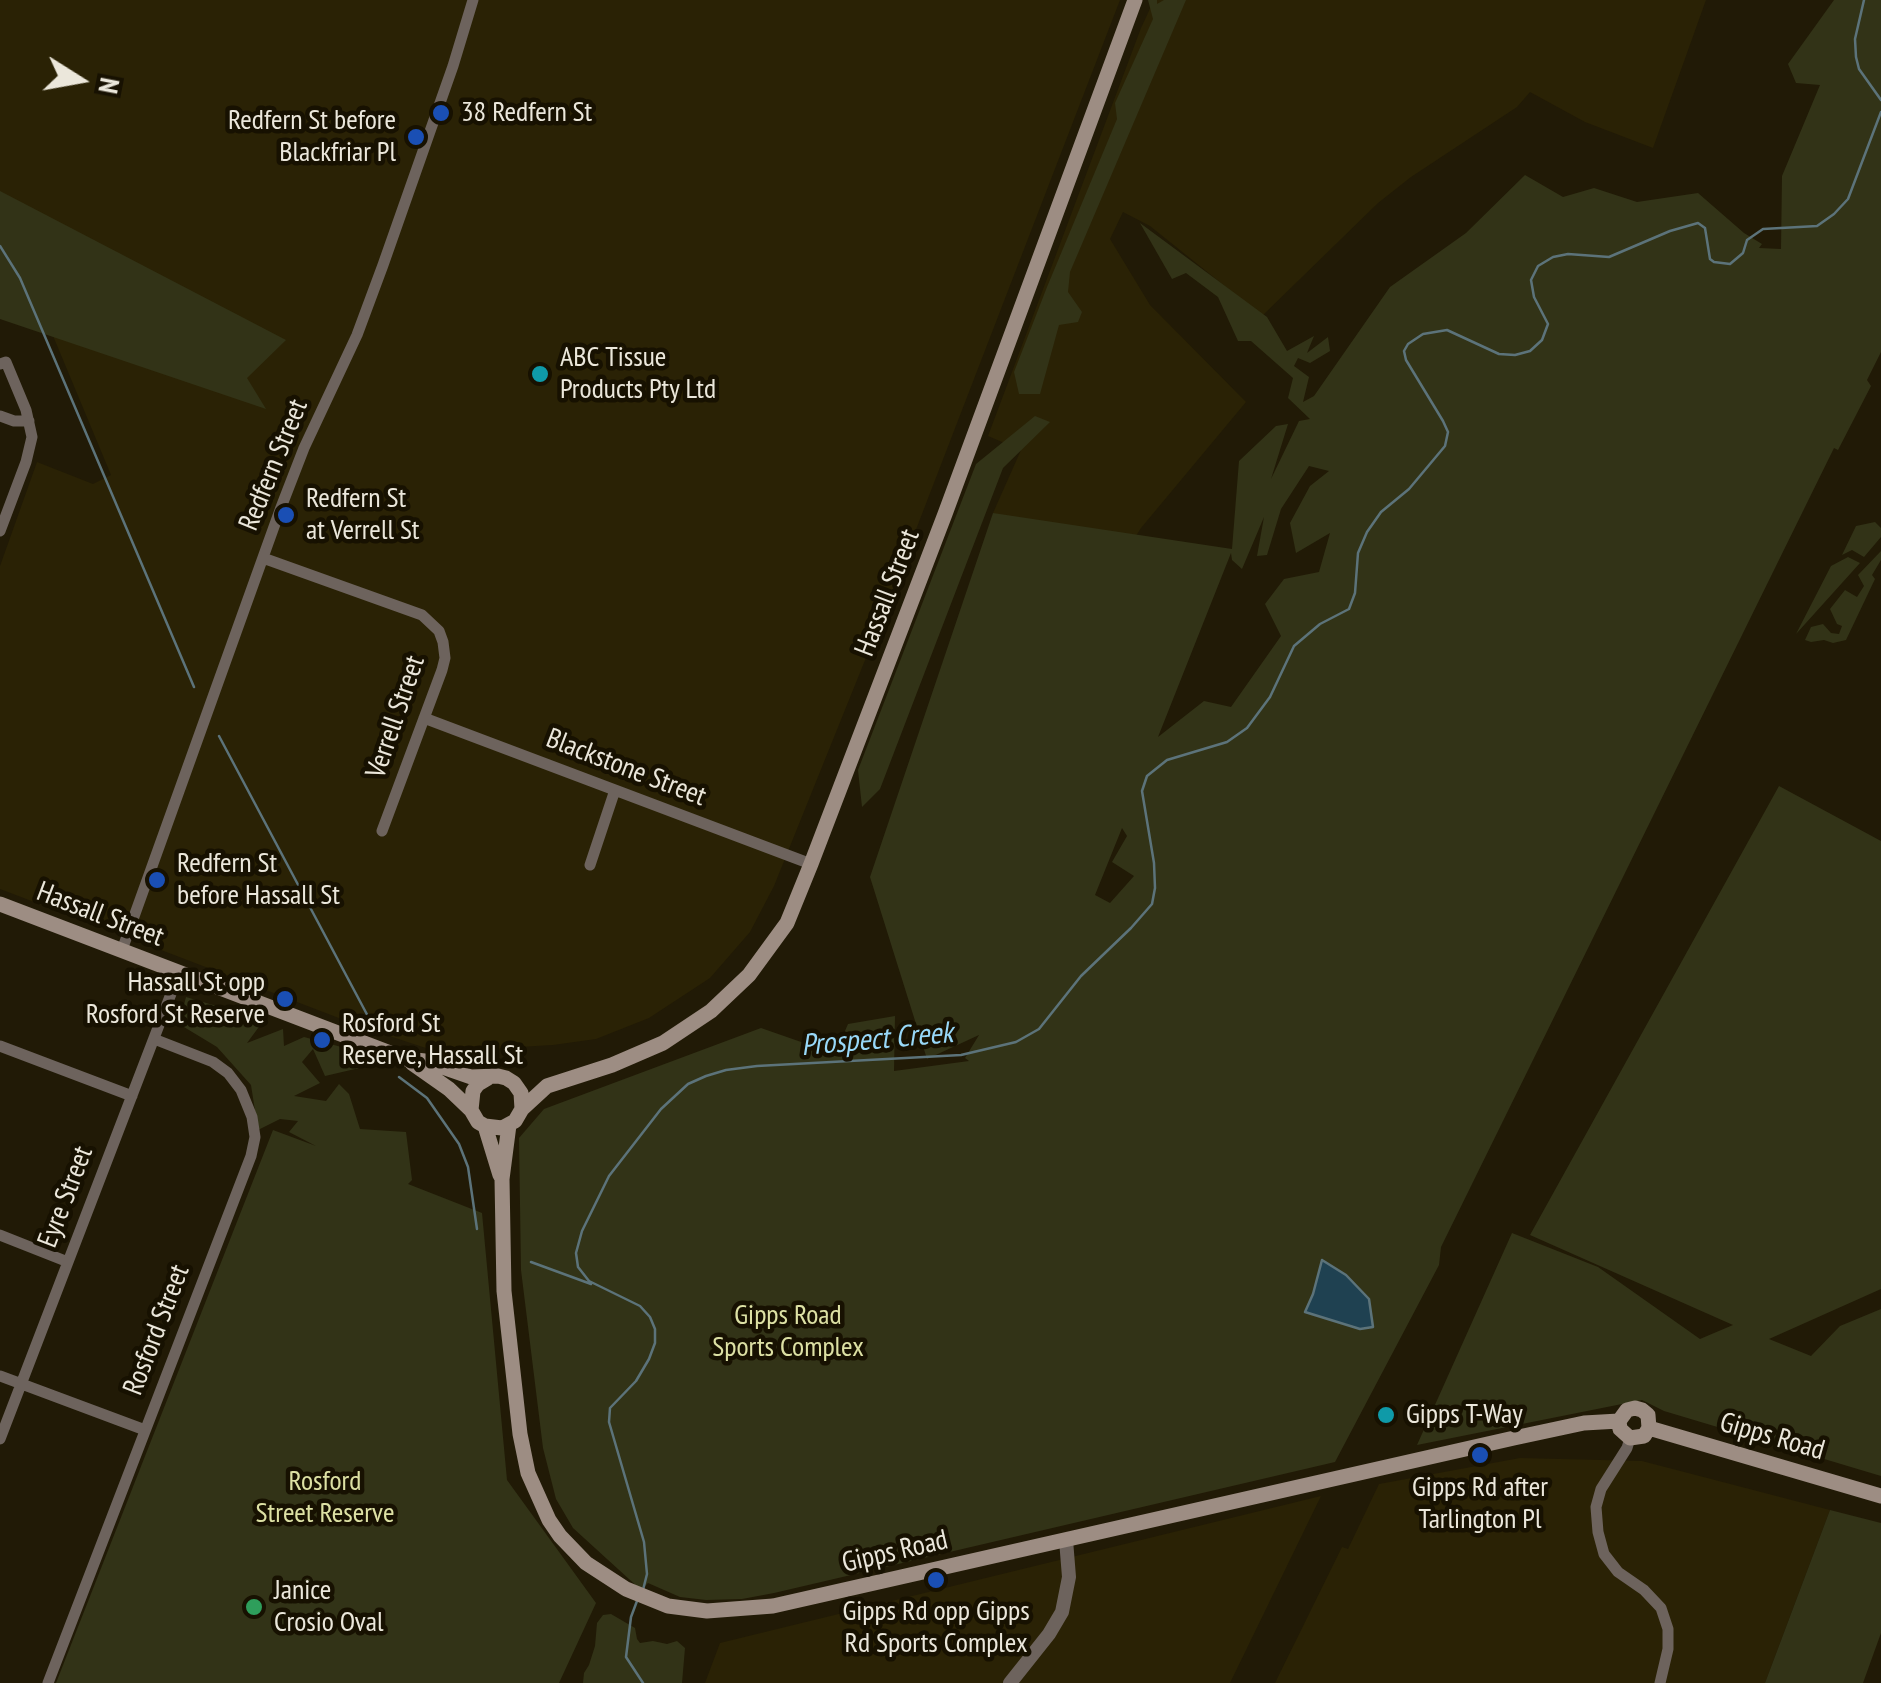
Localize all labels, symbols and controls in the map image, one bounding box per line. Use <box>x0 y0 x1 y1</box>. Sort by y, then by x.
north arrow <box>30 30 130 130</box>
text: N <box>90 75 130 97</box>
place label: 38 Redfern St <box>461 96 592 130</box>
marker: 38 Redfern St <box>430 102 452 124</box>
place label: Redfern St before Blackfriar Pl <box>228 104 396 170</box>
marker: Redfern St before Blackfriar Pl <box>405 126 427 148</box>
place label: ABC Tissue Products Pty Ltd <box>560 341 716 407</box>
marker: ABC Tissue Products Pty Ltd <box>529 363 551 385</box>
street label: Redfern Street <box>232 395 316 535</box>
place label: Redfern St at Verrell St <box>306 482 420 548</box>
marker: Redfern St at Verrell St <box>275 504 297 526</box>
street label: Hassall Street <box>848 525 928 661</box>
street label: Verrell Street <box>359 651 433 783</box>
street label: Blackstone Street <box>541 722 711 814</box>
place label: Redfern St before Hassall St <box>177 847 340 913</box>
marker: Redfern St before Hassall St <box>146 869 168 891</box>
street label: Hassall Street <box>32 875 168 955</box>
place label: Hassall St opp Rosford St Reserve <box>86 966 265 1032</box>
marker: Hassall St opp Rosford St Reserve <box>274 988 296 1010</box>
place label: Rosford St Reserve, Hassall St <box>342 1007 523 1073</box>
water label: Prospect Creek <box>800 1015 954 1065</box>
marker: Rosford St Reserve, Hassall St <box>311 1029 333 1051</box>
street label: Eyre Street <box>31 1142 101 1252</box>
street label: Rosford Street <box>117 1260 197 1400</box>
park label: Gipps Road Sports Complex <box>712 1299 864 1365</box>
place label: Gipps T-Way <box>1406 1398 1523 1432</box>
marker: Gipps T-Way <box>1375 1404 1397 1426</box>
street label: Gipps Road <box>1716 1406 1828 1468</box>
marker: Gipps Rd after Tarlington Pl <box>1469 1444 1491 1466</box>
park label: Rosford Street Reserve <box>256 1465 394 1531</box>
place label: Gipps Rd after Tarlington Pl <box>1412 1471 1548 1537</box>
street label: Gipps Road <box>839 1524 951 1580</box>
marker: Gipps Rd opp Gipps Rd Sports Complex <box>925 1569 947 1591</box>
place label: Janice Crosio Oval <box>274 1574 383 1640</box>
place label: Gipps Rd opp Gipps Rd Sports Complex <box>842 1595 1030 1661</box>
marker: Janice Crosio Oval <box>243 1596 265 1618</box>

